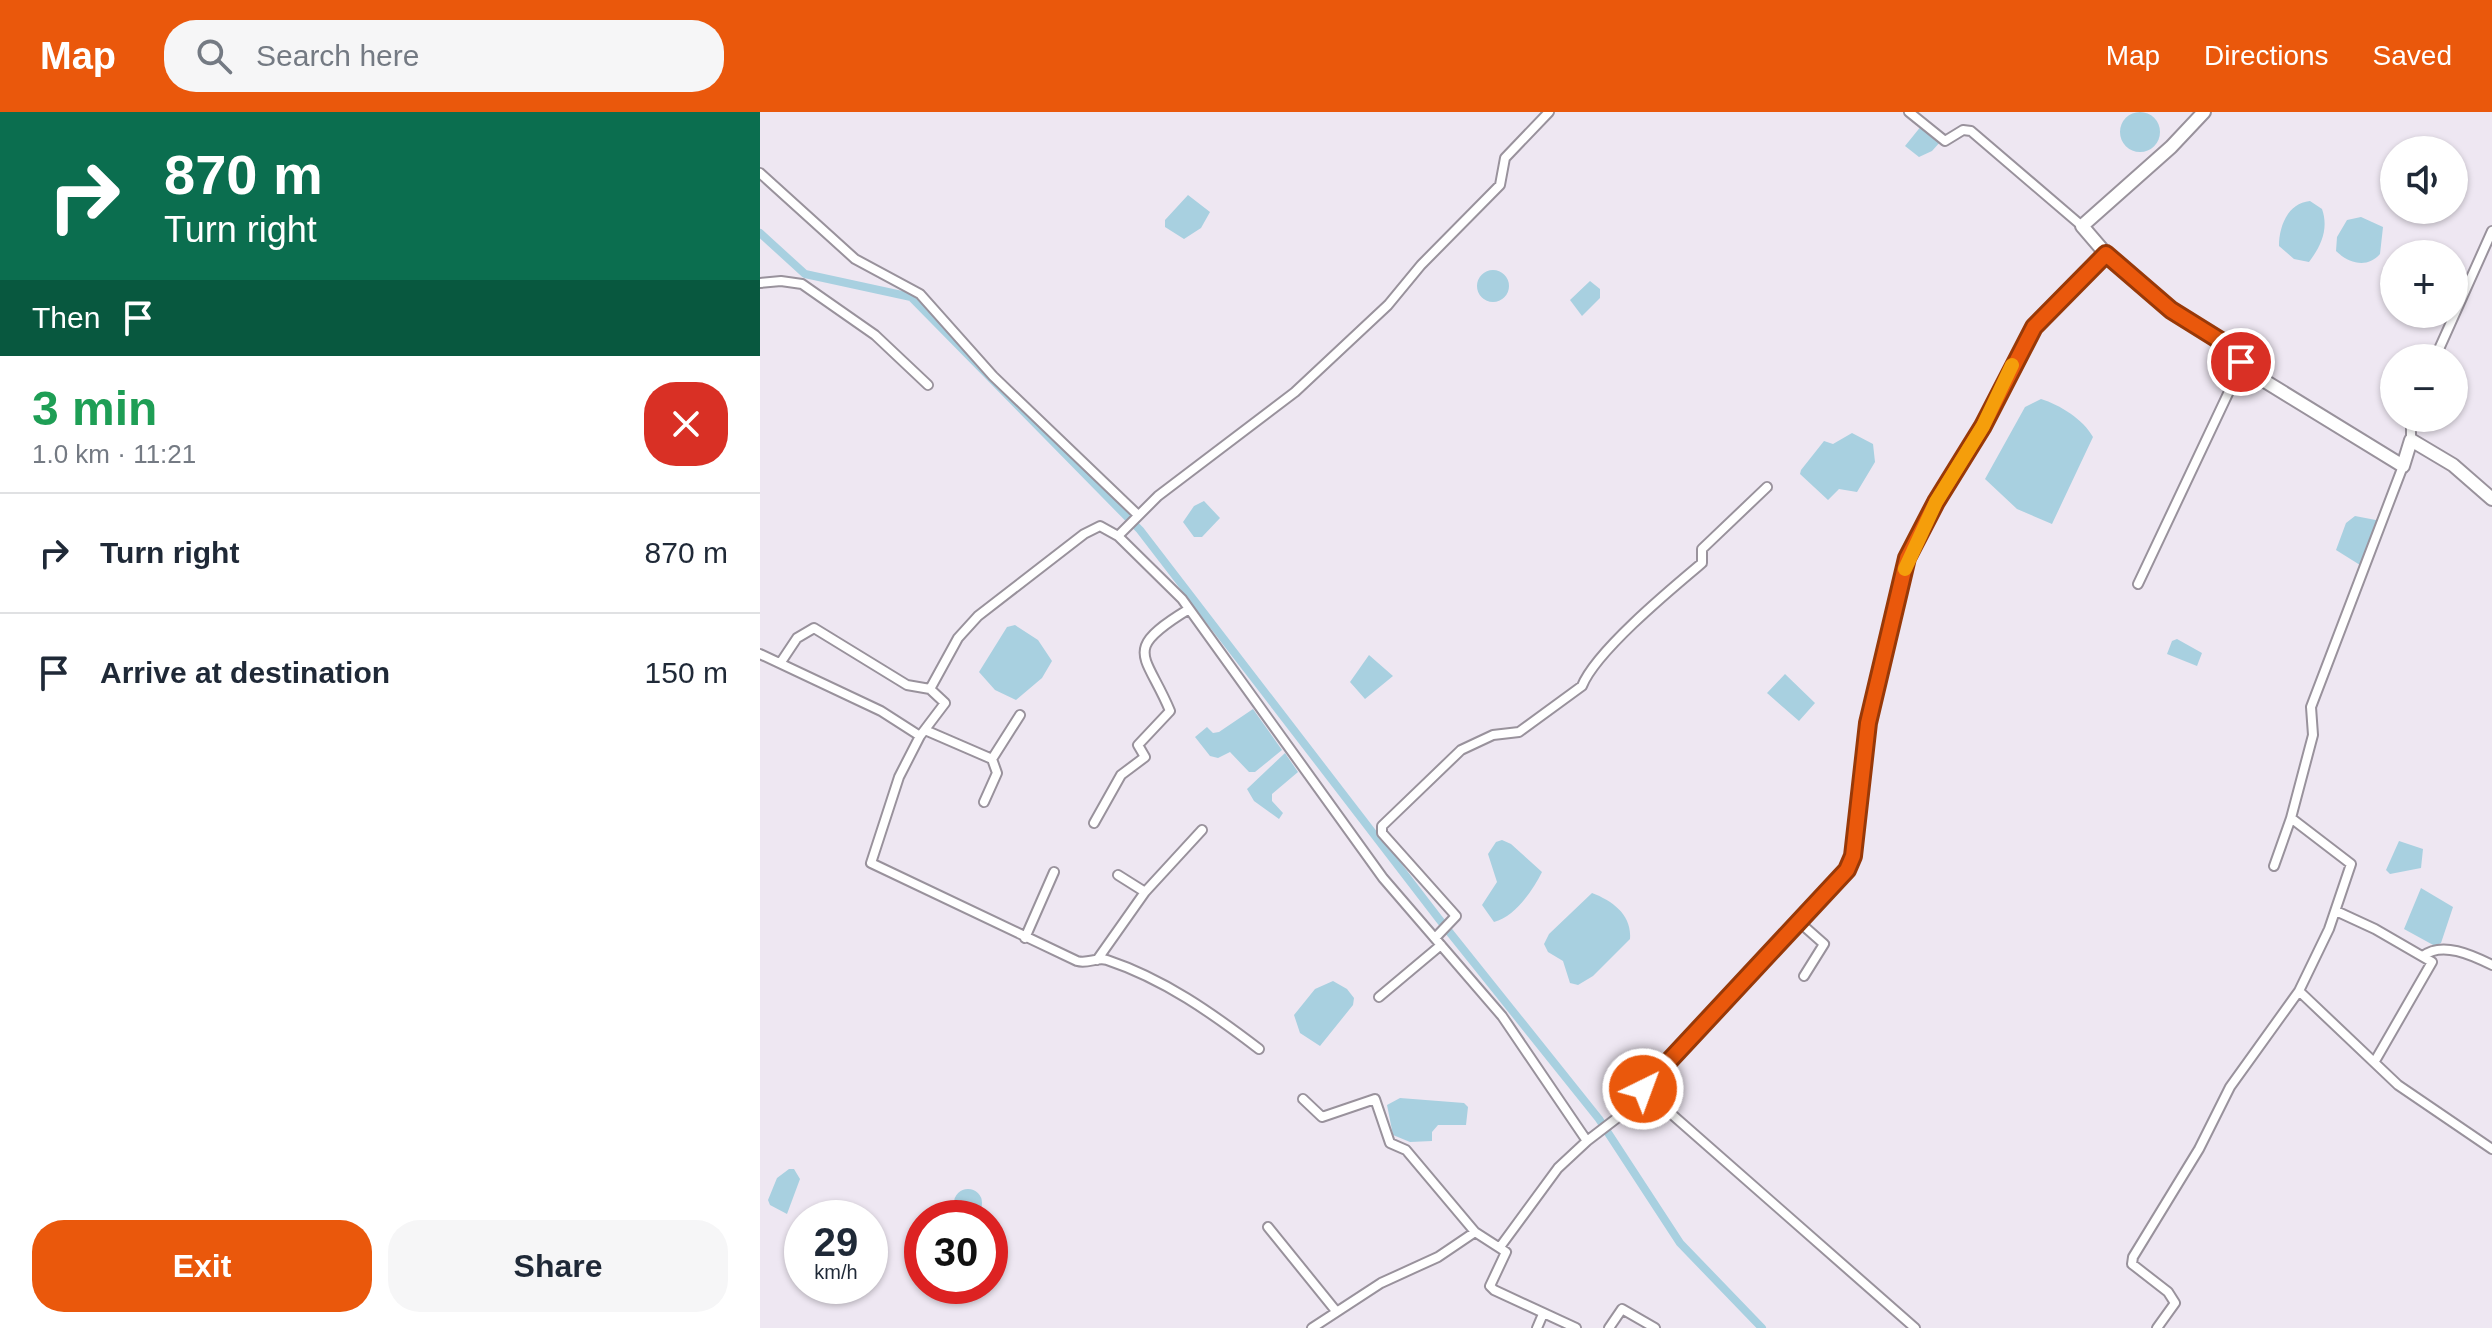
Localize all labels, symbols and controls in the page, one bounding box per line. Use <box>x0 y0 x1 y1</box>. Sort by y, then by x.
search box <box>164 20 724 92</box>
icon: search <box>192 34 236 78</box>
text: Map <box>40 35 116 77</box>
text: Search here <box>256 39 419 72</box>
text: Map <box>2106 40 2160 71</box>
text: Directions <box>2204 40 2329 71</box>
text: Saved <box>2373 40 2452 71</box>
map controls <box>2380 136 2468 432</box>
button: sound <box>2380 136 2468 224</box>
text: 870 m <box>164 143 323 206</box>
icon: right <box>32 144 136 248</box>
text: Turn right <box>164 209 317 250</box>
button: + <box>2380 240 2468 328</box>
icon: arrive <box>116 296 160 340</box>
text: Then <box>32 301 100 334</box>
pin <box>2207 328 2275 396</box>
icon: arrive <box>2219 340 2263 384</box>
button: − <box>2380 344 2468 432</box>
text: 3 min <box>32 382 157 435</box>
button: close <box>644 382 728 466</box>
text: 1.0 km · 11:21 <box>32 439 196 469</box>
icon: right <box>32 531 76 575</box>
text: Turn right <box>100 536 239 569</box>
text: 870 m <box>645 536 728 569</box>
icon: arrive <box>32 651 76 695</box>
text: Arrive at destination <box>100 656 390 689</box>
text: 150 m <box>645 656 728 689</box>
position arrow <box>1601 1047 1685 1131</box>
speed limit sign: 30 <box>904 1200 1008 1304</box>
button: Exit <box>32 1220 372 1312</box>
button: Share <box>388 1220 728 1312</box>
text: 29 <box>814 1220 858 1264</box>
text: km/h <box>814 1261 858 1283</box>

